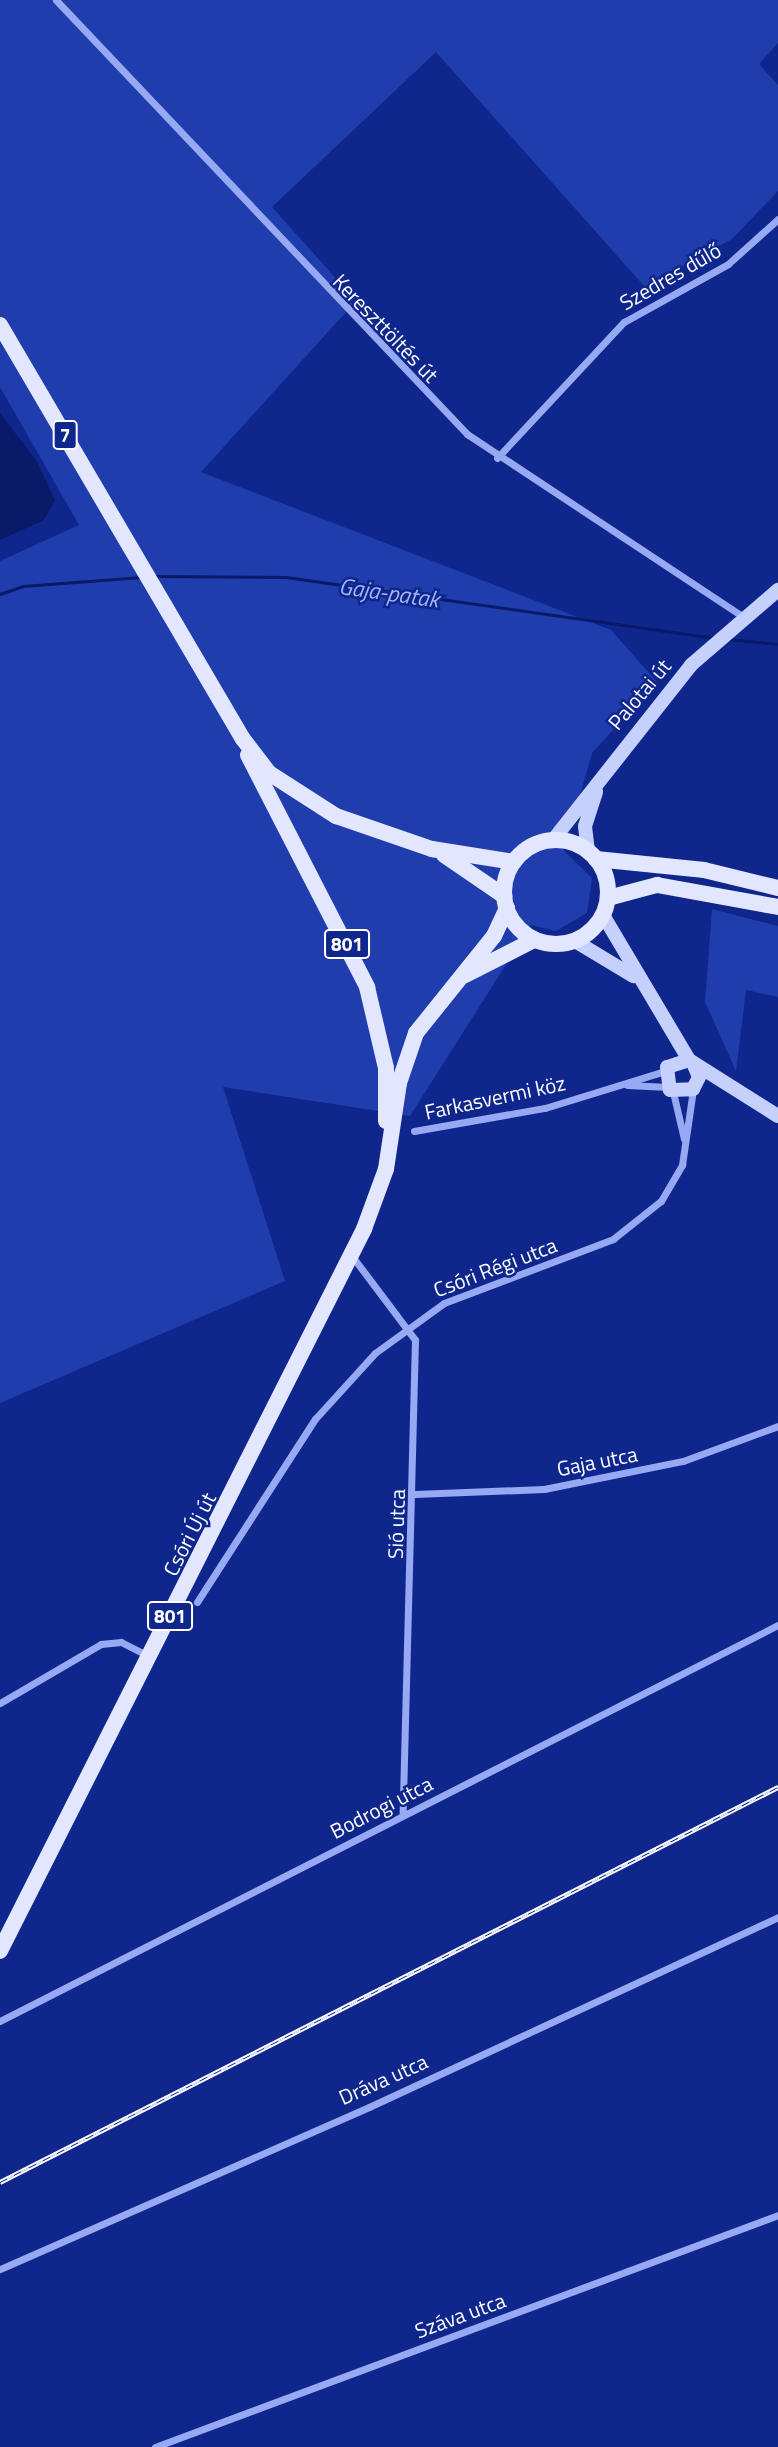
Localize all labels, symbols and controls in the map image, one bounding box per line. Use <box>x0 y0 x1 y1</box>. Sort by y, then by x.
street label: Szedres dűlő <box>615 237 725 315</box>
street label: Kereszttöltés út <box>328 269 444 387</box>
road number: 7 <box>51 420 79 450</box>
water label: Gaja-patak <box>337 572 441 614</box>
street label: Palotai út <box>602 654 676 734</box>
road number: 801 <box>322 928 372 960</box>
street label: Farkasvermi köz <box>422 1070 568 1124</box>
street label: Csóri Régi utca <box>430 1232 560 1302</box>
street label: Gaja utca <box>555 1441 639 1481</box>
street label: Csóri Új út <box>157 1488 221 1580</box>
street label: Sió utca <box>382 1489 410 1559</box>
road number: 801 <box>146 1600 194 1632</box>
street label: Bodrogi utca <box>326 1770 436 1844</box>
street label: Dráva utca <box>335 2048 431 2110</box>
street label: Száva utca <box>411 2287 509 2343</box>

